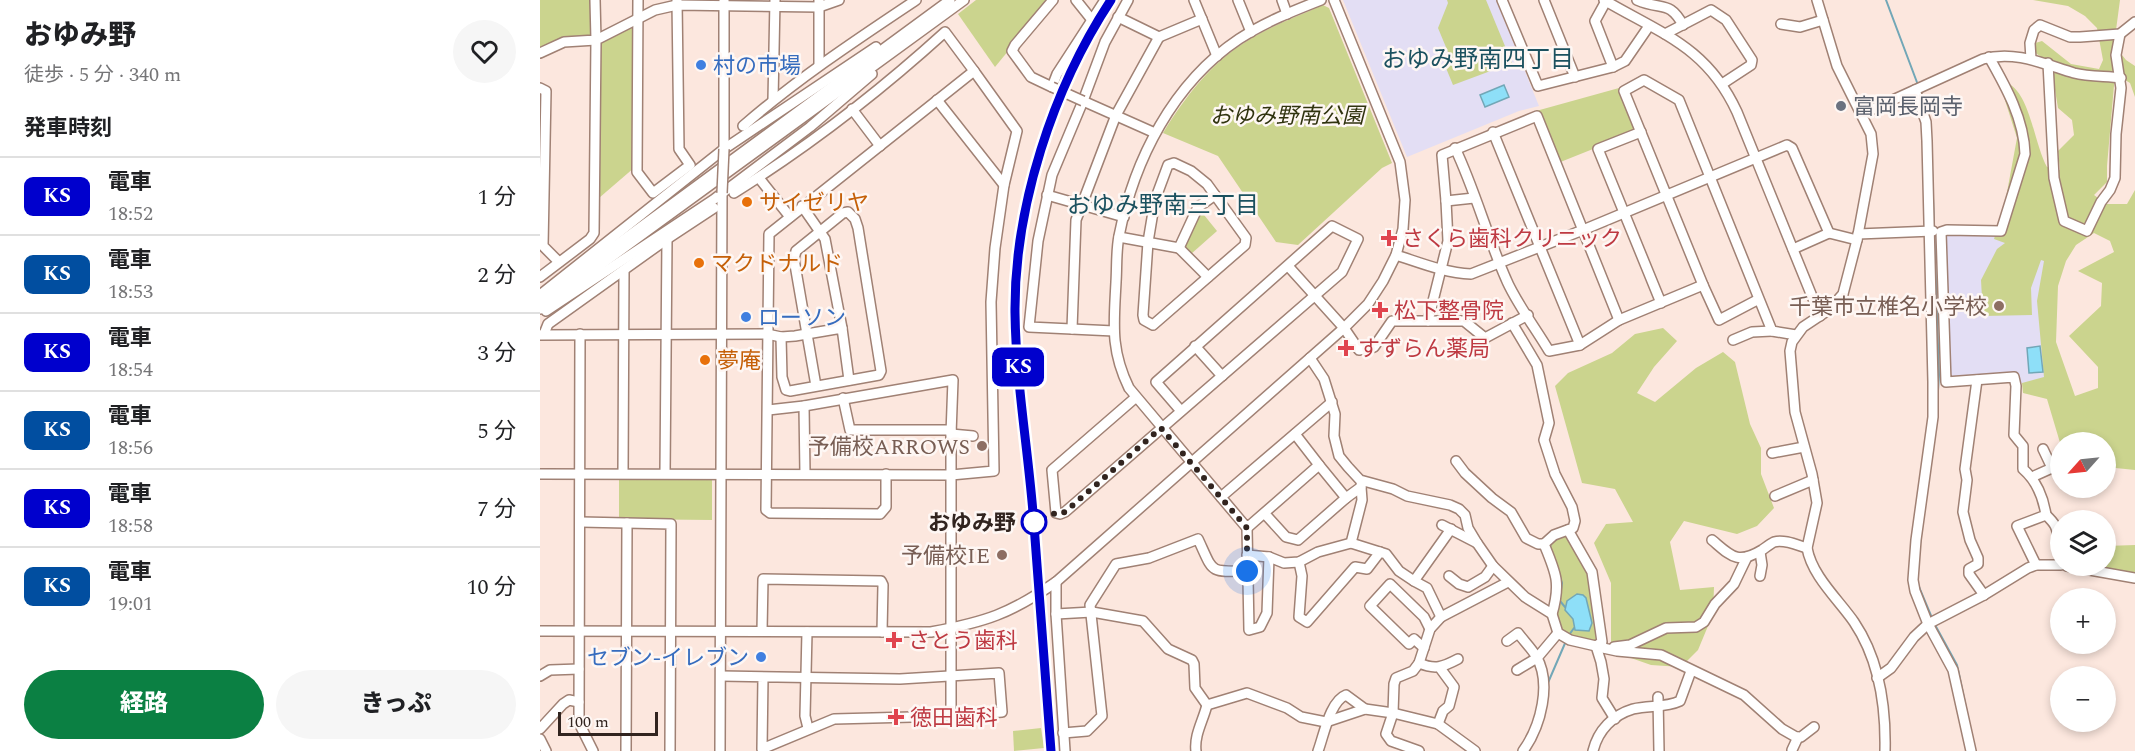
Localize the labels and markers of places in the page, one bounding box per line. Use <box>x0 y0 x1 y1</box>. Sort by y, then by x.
place label: 村の市場 <box>713 50 801 83</box>
marker: 村の市場 <box>694 58 708 72</box>
place label: 富岡長岡寺 <box>1853 91 1963 124</box>
marker: 富岡長岡寺 <box>1834 99 1848 113</box>
place label: サイゼリヤ <box>759 187 869 220</box>
marker: サイゼリヤ <box>740 195 754 209</box>
place label: さくら歯科クリニック <box>1402 223 1622 256</box>
marker: さくら歯科クリニック <box>1380 229 1398 247</box>
place label: マクドナルド <box>711 248 843 281</box>
marker: マクドナルド <box>692 256 706 270</box>
place label: 千葉市立椎名小学校 <box>1789 291 1987 324</box>
place label: 松下整骨院 <box>1394 295 1504 328</box>
marker: 千葉市立椎名小学校 <box>1992 299 2006 313</box>
marker: 松下整骨院 <box>1371 301 1389 319</box>
place label: ローソン <box>758 302 846 335</box>
marker: ローソン <box>739 310 753 324</box>
place label: すずらん薬局 <box>1358 333 1490 366</box>
marker: すずらん薬局 <box>1339 341 1353 355</box>
place label: 夢庵 <box>717 345 761 378</box>
marker: 夢庵 <box>698 353 712 367</box>
place label: 予備校ARROWS <box>808 431 970 464</box>
marker: 予備校ARROWS <box>975 439 989 453</box>
place label: おゆみ野 <box>928 507 1016 540</box>
marker: おゆみ野 <box>1021 509 1047 535</box>
place label: 予備校IE <box>901 540 990 573</box>
marker: 予備校IE <box>995 548 1009 562</box>
place label: さとう歯科 <box>908 625 1018 658</box>
marker: さとう歯科 <box>885 631 903 649</box>
place label: セブン-イレブン <box>587 642 749 675</box>
marker: セブン-イレブン <box>754 650 768 664</box>
place label: 徳田歯科 <box>910 702 998 735</box>
marker: 徳田歯科 <box>887 708 905 726</box>

